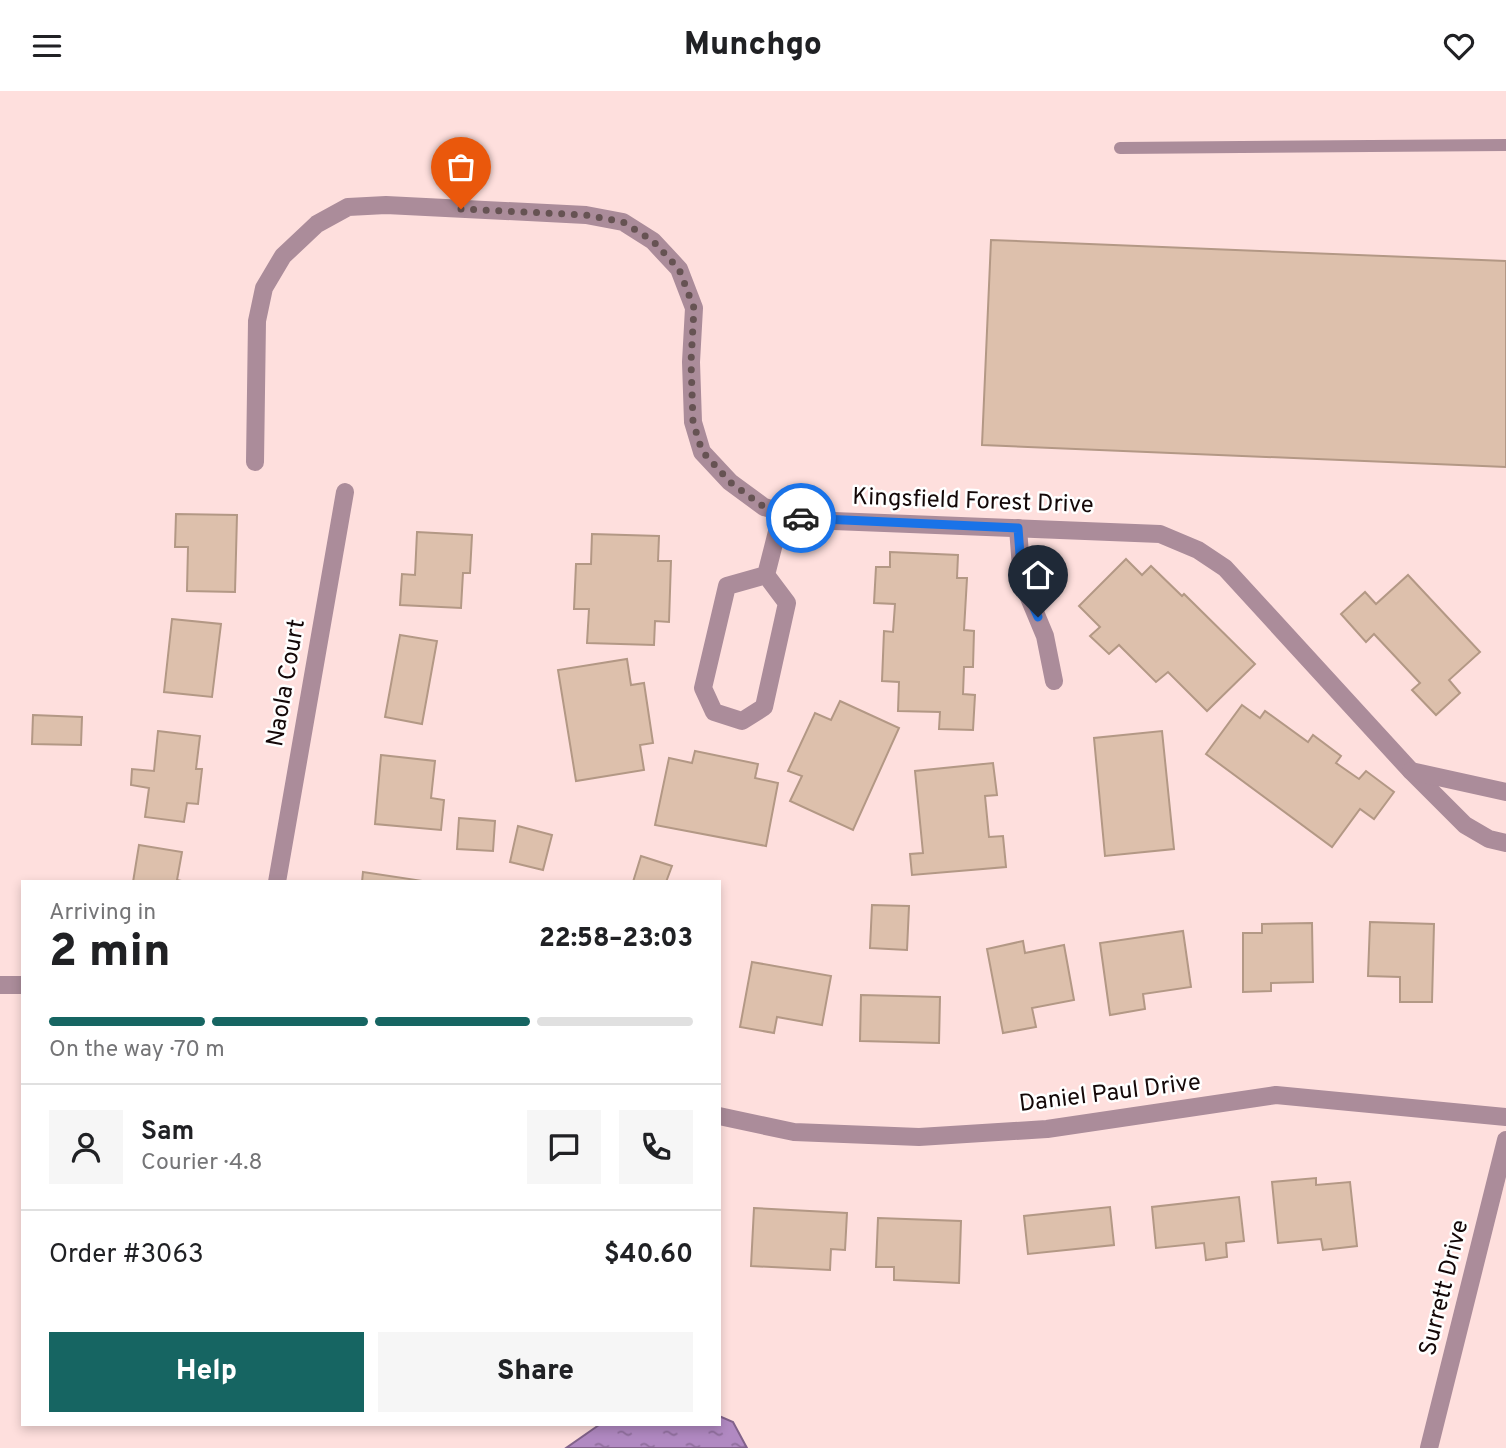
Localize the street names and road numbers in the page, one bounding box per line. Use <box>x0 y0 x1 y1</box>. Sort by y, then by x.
street label: Kingsfield Forest Drive <box>852 483 1094 521</box>
street label: Naola Court <box>261 617 313 749</box>
street label: Daniel Paul Drive <box>1017 1068 1203 1120</box>
street label: Surrett Drive <box>1414 1217 1476 1359</box>

